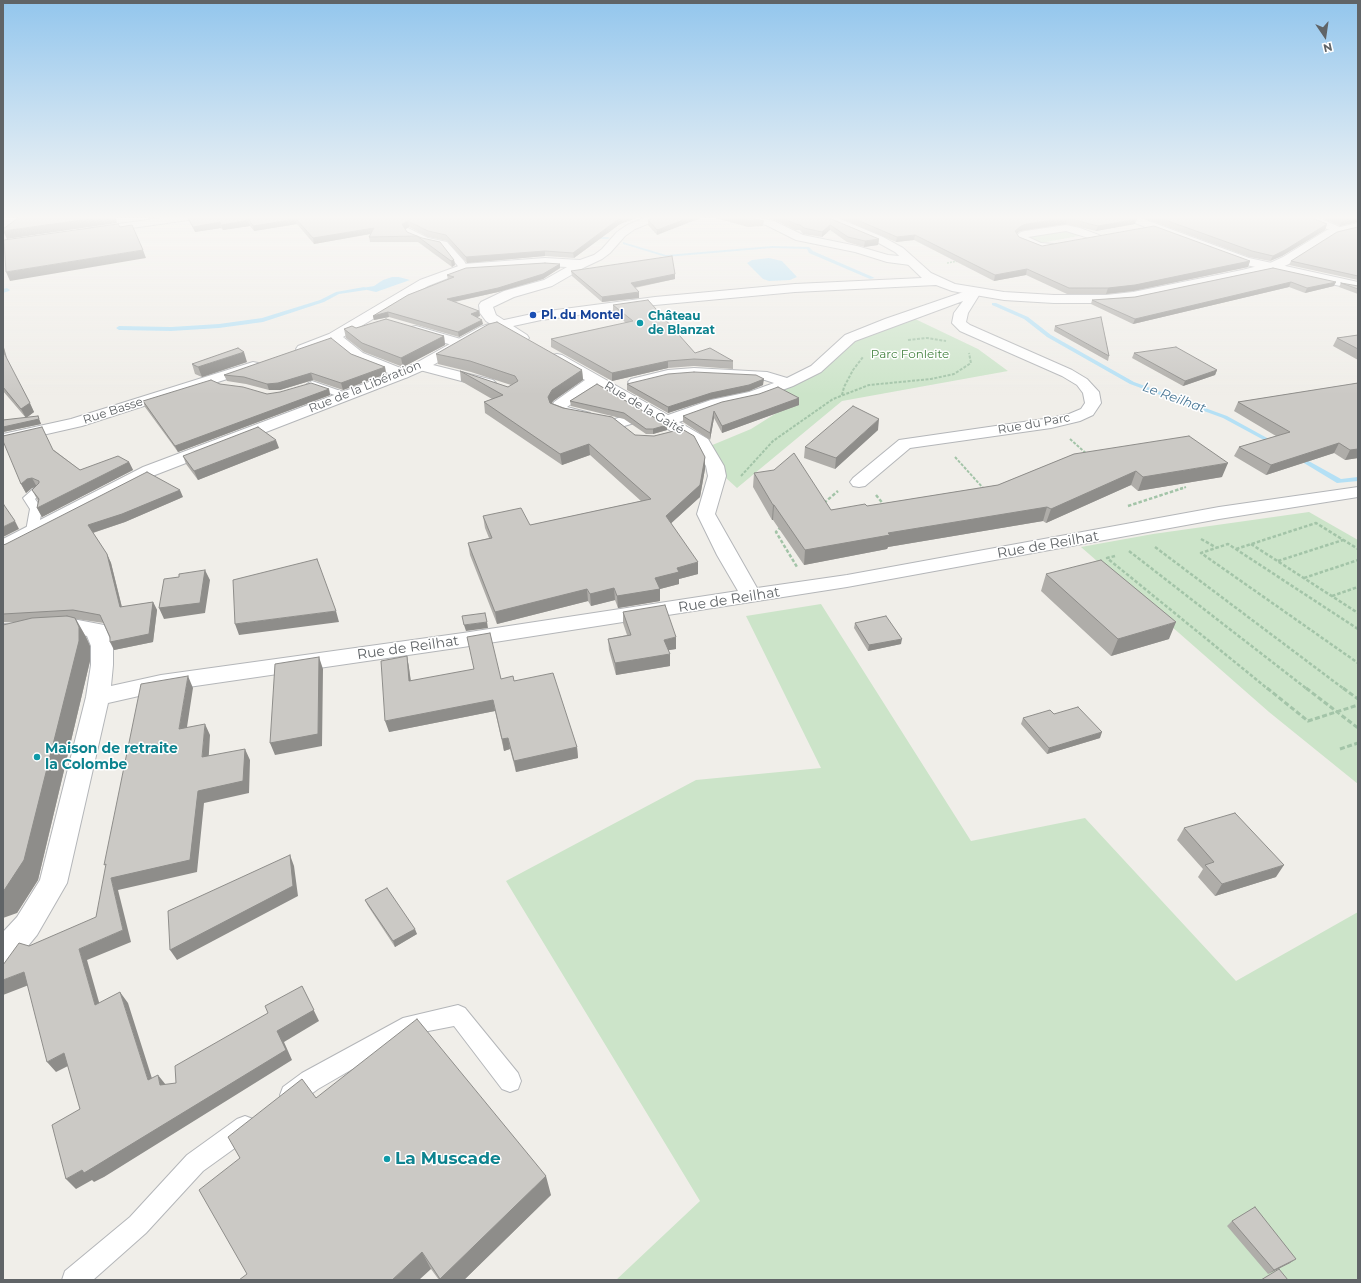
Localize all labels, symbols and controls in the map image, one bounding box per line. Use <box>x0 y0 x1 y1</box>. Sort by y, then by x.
north arrow <box>1305 16 1345 56</box>
text: N <box>1322 40 1334 56</box>
place label: Pl. du Montel <box>541 308 624 322</box>
place label: Château de Blanzat <box>648 309 715 337</box>
marker: Pl. du Montel <box>528 310 538 320</box>
marker: Château de Blanzat <box>635 318 645 328</box>
park label: Parc Fonleite <box>871 347 949 361</box>
street label: Rue de la Libération <box>307 358 423 416</box>
street label: Rue de la Gaité <box>602 379 686 437</box>
water label: Le Reilhat <box>1140 379 1208 417</box>
street label: Rue Basse <box>81 395 145 427</box>
street label: Rue du Parc <box>997 411 1071 437</box>
street label: Rue de Reilhat <box>996 528 1100 562</box>
street label: Rue de Reilhat <box>677 584 781 616</box>
street label: Rue de Reilhat <box>356 633 460 663</box>
place label: Maison de retraite la Colombe <box>45 741 178 774</box>
marker: Maison de retraite la Colombe <box>32 752 42 762</box>
place label: La Muscade <box>395 1149 501 1169</box>
marker: La Muscade <box>382 1154 392 1164</box>

